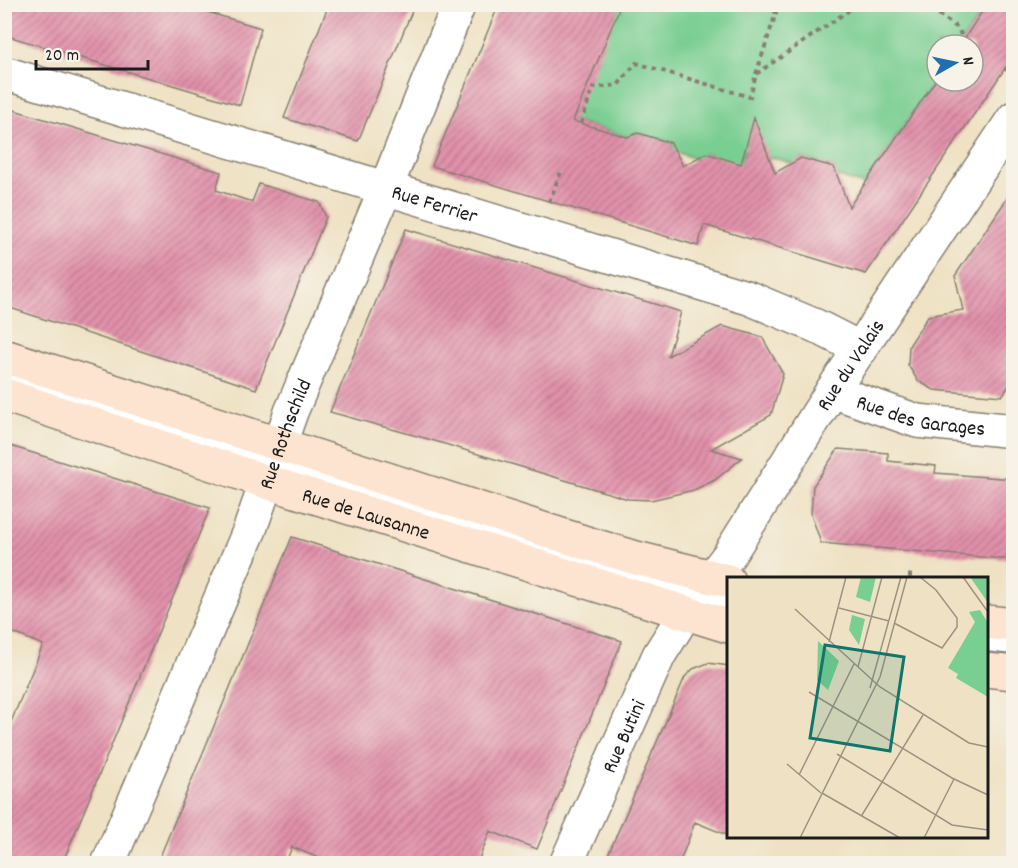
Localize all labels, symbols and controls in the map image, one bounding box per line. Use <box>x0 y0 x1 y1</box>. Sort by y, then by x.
scale bar <box>36 33 148 71</box>
north arrow <box>925 33 985 93</box>
text: 20 m <box>45 44 79 69</box>
text: N <box>955 55 979 67</box>
street label: Rue Ferrier <box>387 179 481 233</box>
street label: Rue du Valais <box>811 314 894 418</box>
street label: Rue Rothschild <box>253 375 321 494</box>
street label: Rue des Garages <box>852 389 987 446</box>
street label: Rue de Lausanne <box>298 482 433 550</box>
inset map <box>727 577 988 838</box>
street label: Rue Butini <box>596 696 655 779</box>

